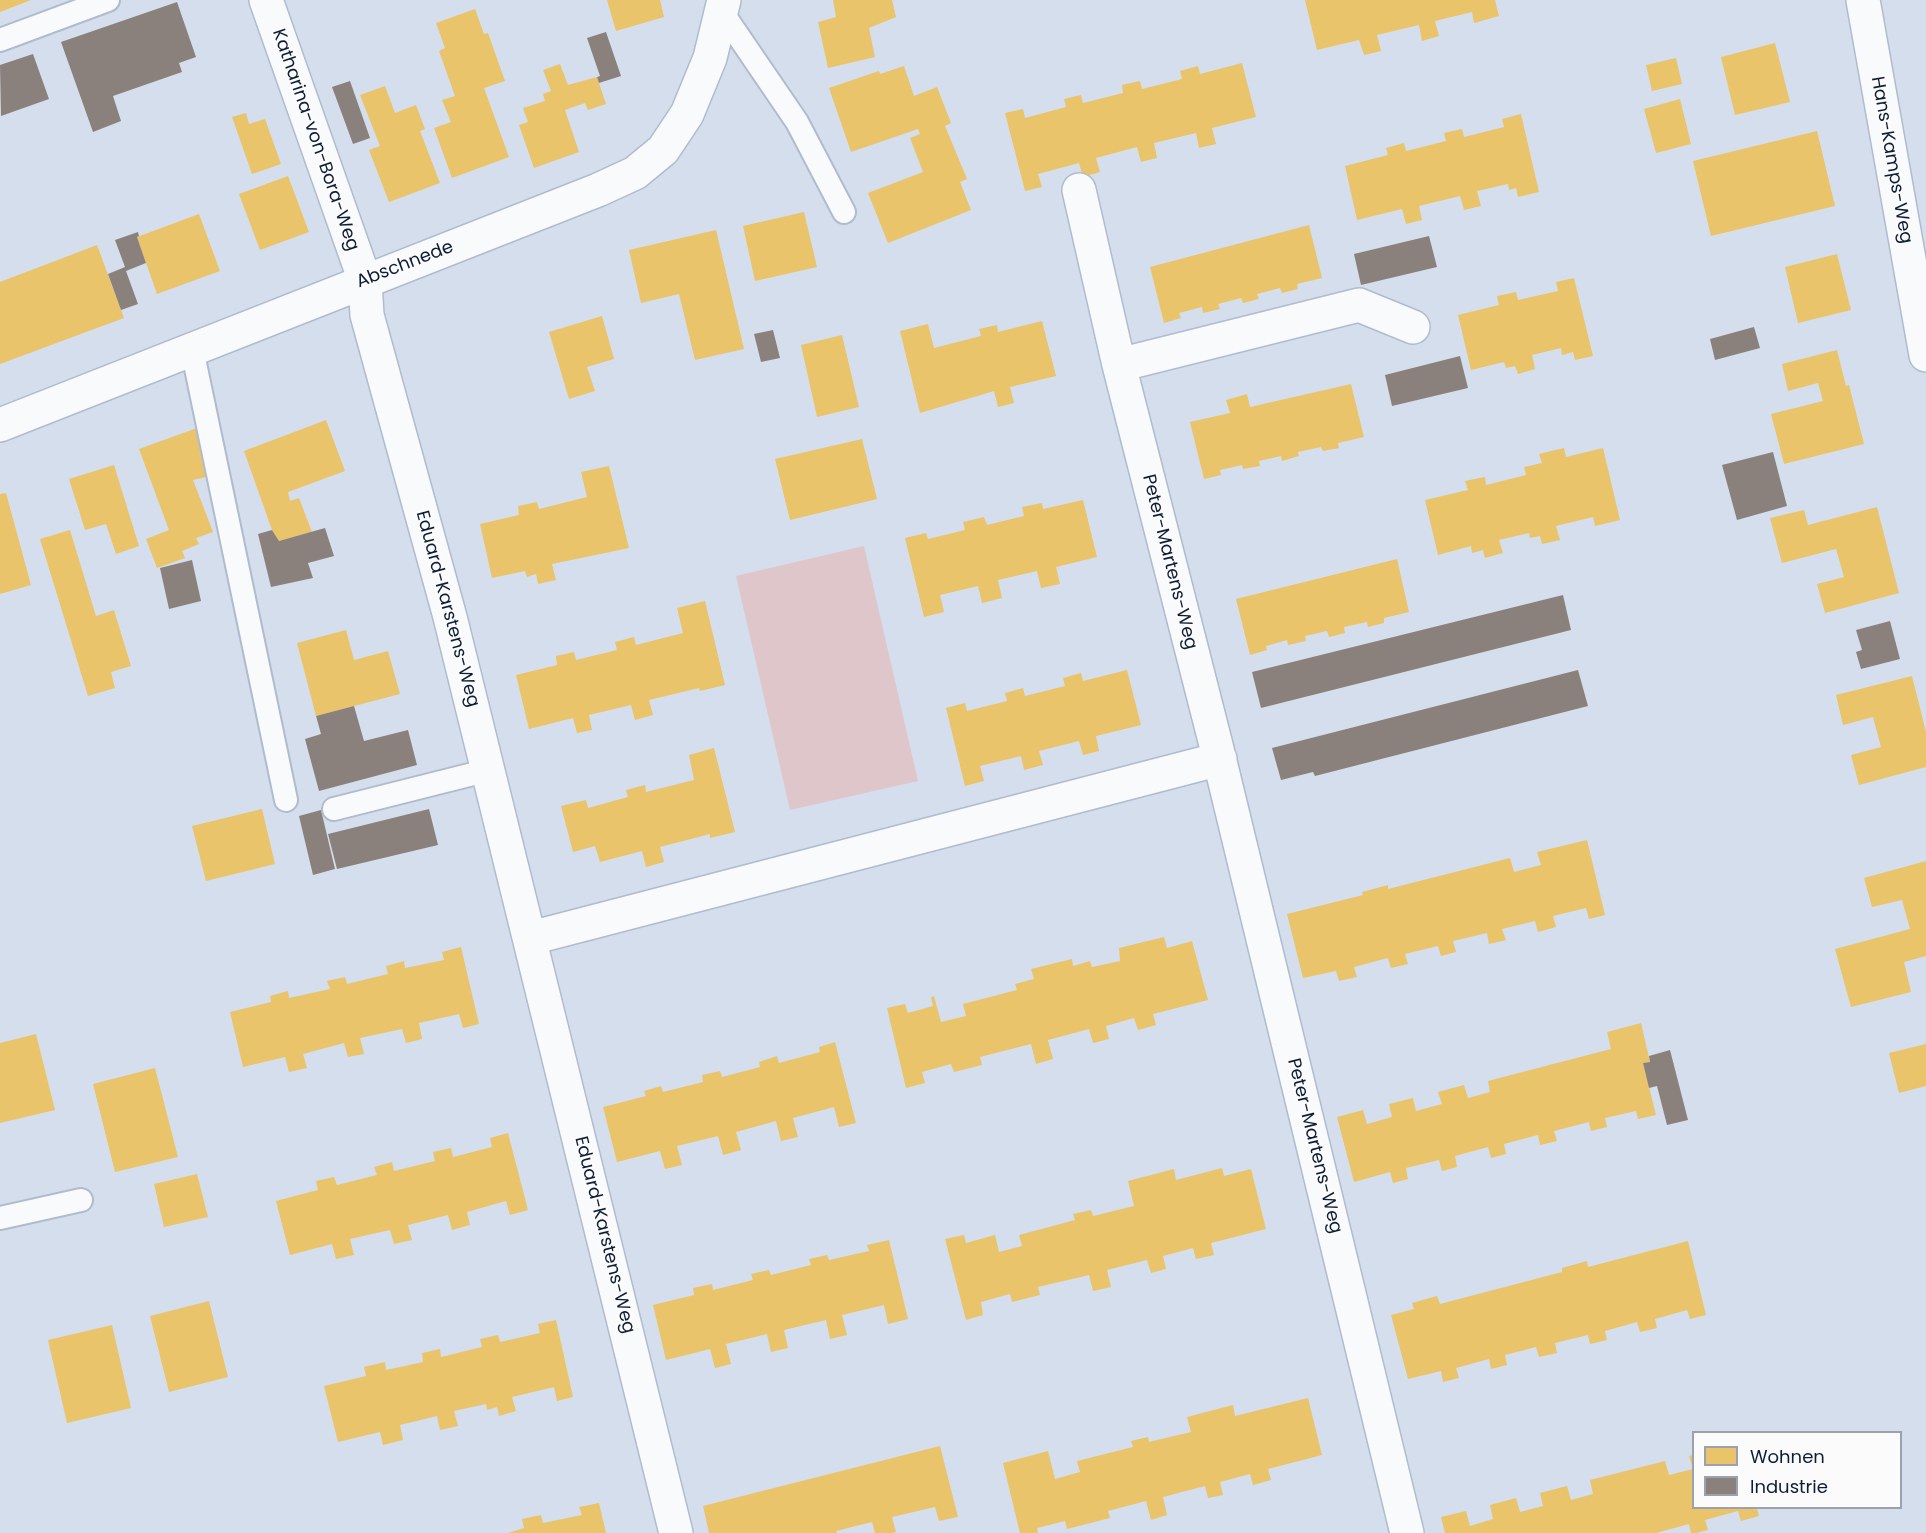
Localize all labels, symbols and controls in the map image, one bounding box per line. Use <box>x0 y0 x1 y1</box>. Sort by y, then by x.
street label: Katharina-von-Bora-Weg <box>267 26 363 254</box>
street label: Hans-Kamps-Weg <box>1866 75 1916 245</box>
street label: Abschnede <box>353 237 457 293</box>
street label: Peter-Martens-Weg <box>1137 472 1201 652</box>
street label: Eduard-Karstens-Weg <box>410 508 484 710</box>
street label: Peter-Martens-Weg <box>1282 1056 1346 1236</box>
street label: Eduard-Karstens-Weg <box>569 1134 639 1336</box>
legend <box>1692 1431 1902 1509</box>
text: Wohnen <box>1750 1444 1825 1469</box>
text: Industrie <box>1750 1474 1828 1499</box>

